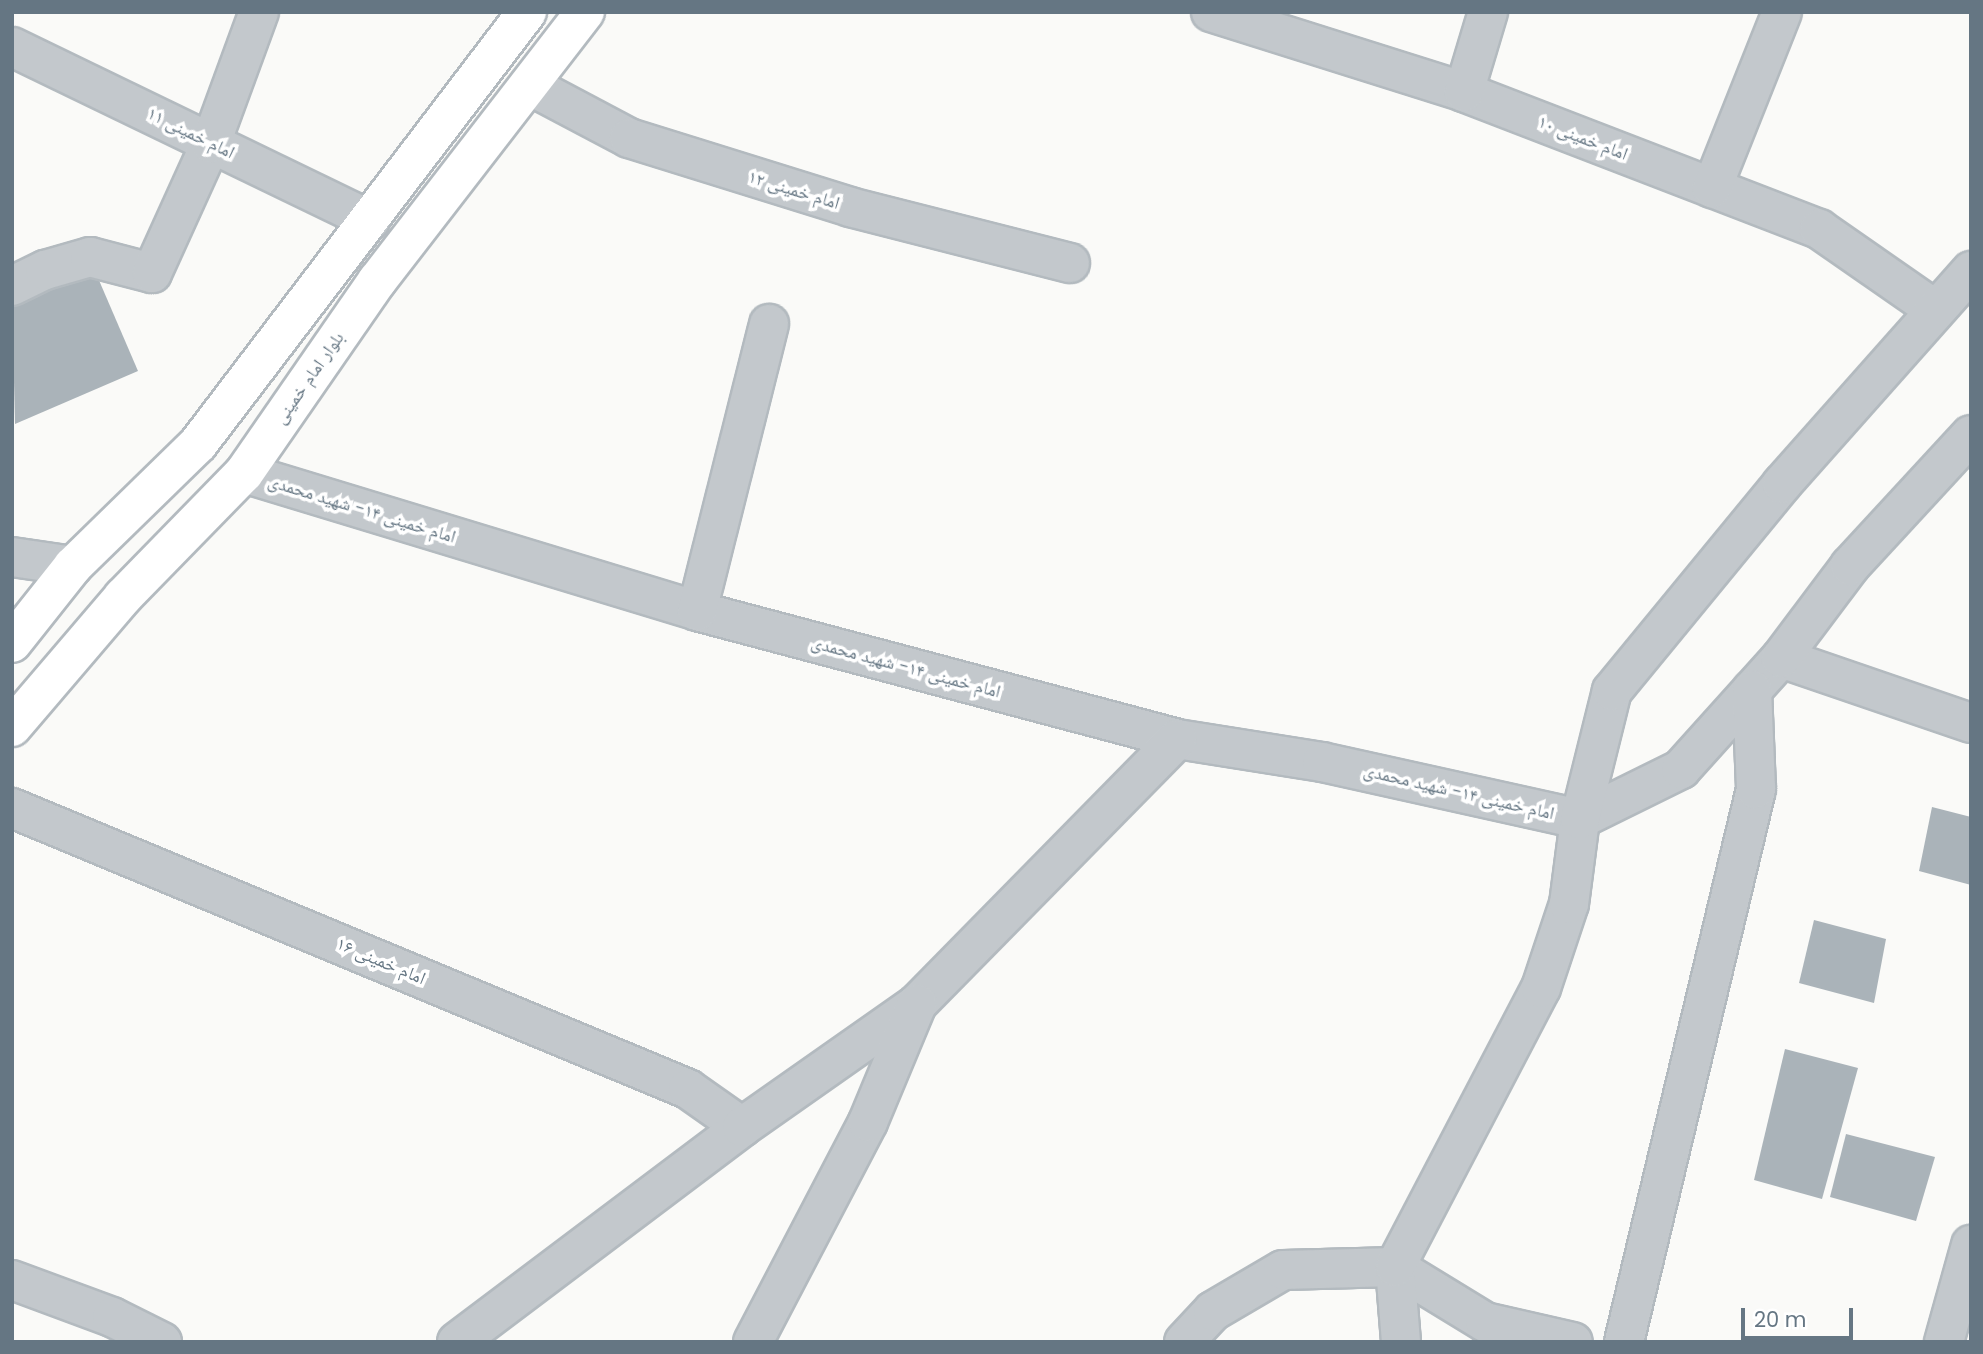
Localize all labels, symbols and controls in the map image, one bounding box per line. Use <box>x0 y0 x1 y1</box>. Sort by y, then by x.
street label: امام خمینی ۱۱ <box>144 103 238 163</box>
street label: امام خمینی ۱۰ <box>1535 111 1631 165</box>
street label: امام خمینی ۱۲ <box>746 166 842 214</box>
street label: بلوار امام خمینی <box>269 328 349 428</box>
street label: امام خمینی ۱۴- شهید محمدی <box>266 470 458 548</box>
street label: امام خمینی ۱۴- شهید محمدی <box>809 631 1003 703</box>
street label: امام خمینی ۱۴- شهید محمدی <box>1362 760 1556 824</box>
street label: امام خمینی ۱۶ <box>333 933 429 989</box>
scale bar <box>1745 1294 1857 1338</box>
text: 20 m <box>1754 1305 1807 1334</box>

